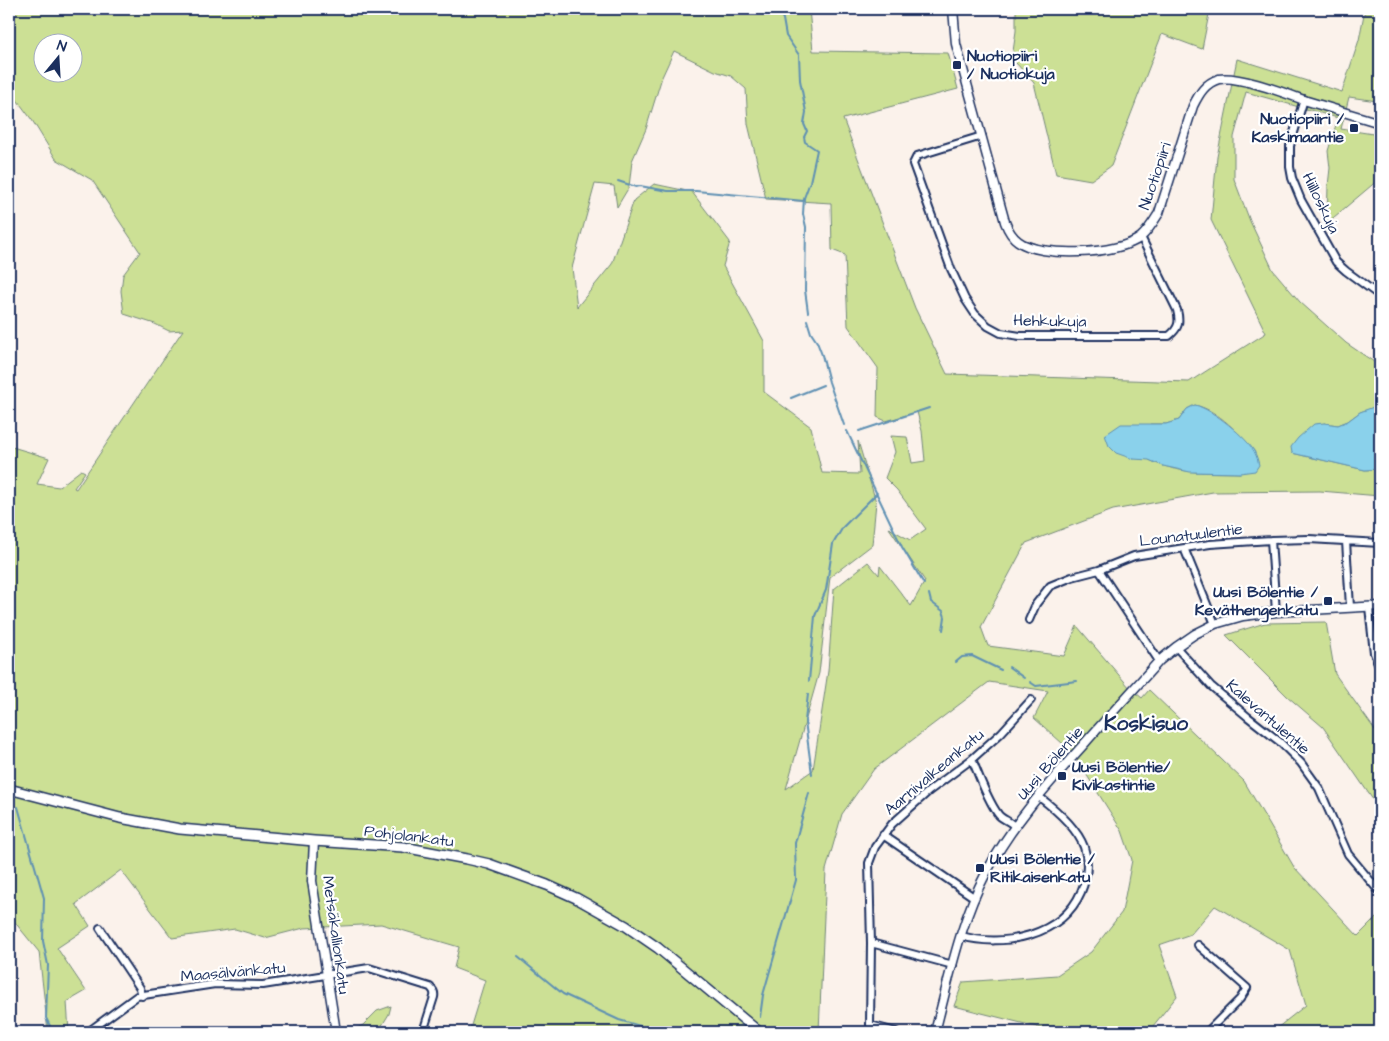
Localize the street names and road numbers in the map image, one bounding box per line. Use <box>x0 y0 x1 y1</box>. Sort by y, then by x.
street label: Nuotiopiiri <box>1133 139 1177 213</box>
street label: Hiilloskuja <box>1297 169 1345 237</box>
street label: Hehkukuja <box>1013 309 1087 333</box>
street label: Lounatuulentie <box>1138 518 1244 552</box>
street label: Kalevantulentie <box>1221 674 1315 760</box>
street label: Uusi Bölentie <box>1012 721 1088 805</box>
street label: Aarnivalkeankatu <box>880 724 988 820</box>
street label: Pohjolankatu <box>363 820 455 852</box>
street label: Metsäkallionkatu <box>317 874 355 996</box>
street label: Maasälvänkatu <box>180 956 286 988</box>

